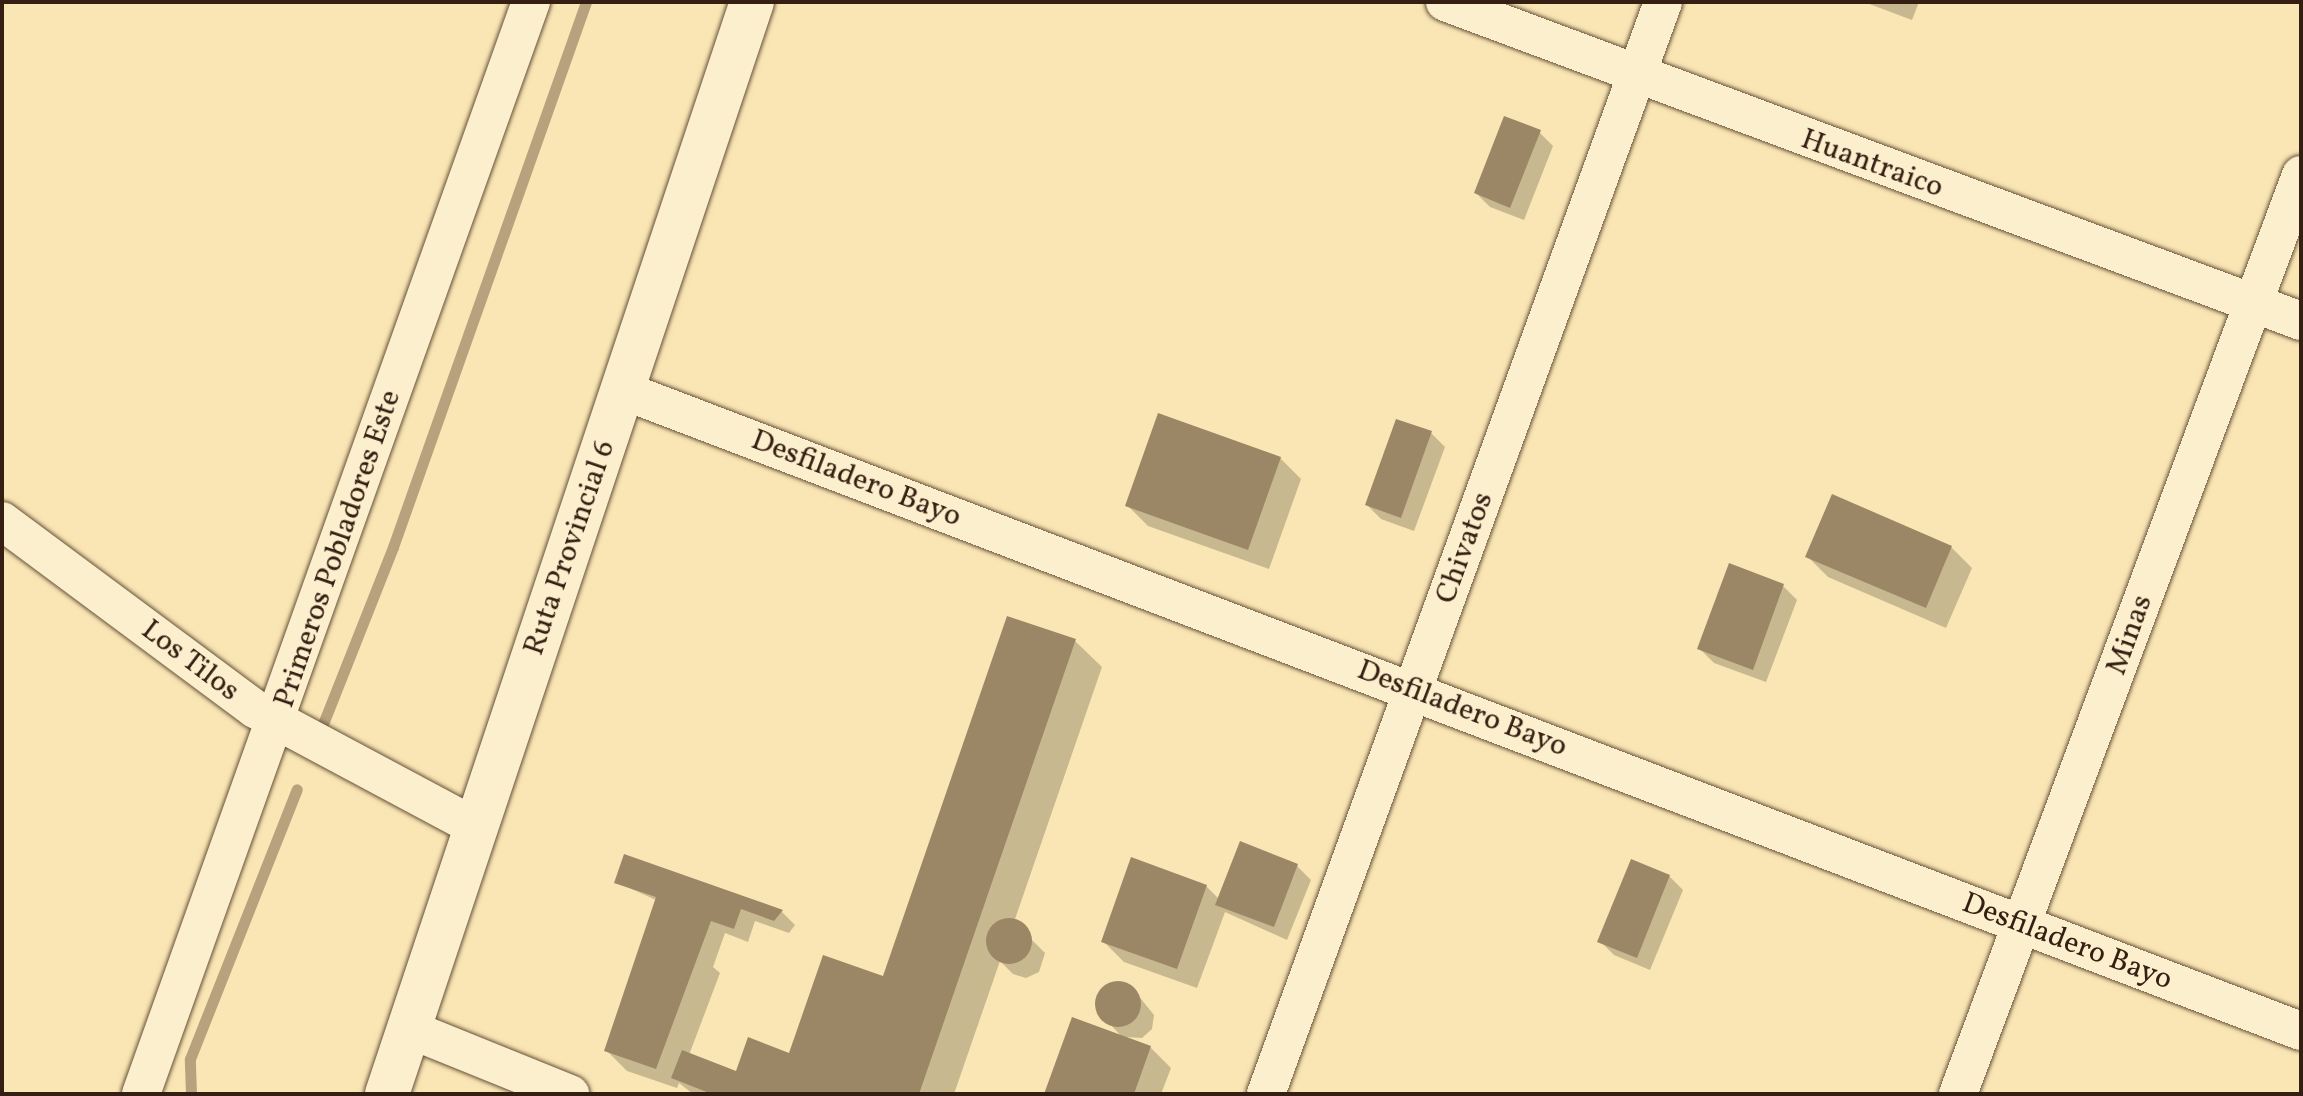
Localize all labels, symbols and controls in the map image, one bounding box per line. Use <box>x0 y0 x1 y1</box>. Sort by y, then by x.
street label: Huantraico <box>1796 122 1948 206</box>
street label: Primeros Pobladores Este <box>267 385 409 713</box>
street label: Desfiladero Bayo <box>746 422 966 536</box>
street label: Ruta Provincial 6 <box>516 436 624 660</box>
street label: Chivatos <box>1428 487 1502 609</box>
street label: Minas <box>2099 590 2161 680</box>
street label: Los Tilos <box>133 612 247 710</box>
street label: Desfiladero Bayo <box>1352 652 1572 766</box>
street label: Desfiladero Bayo <box>1957 885 2177 999</box>

